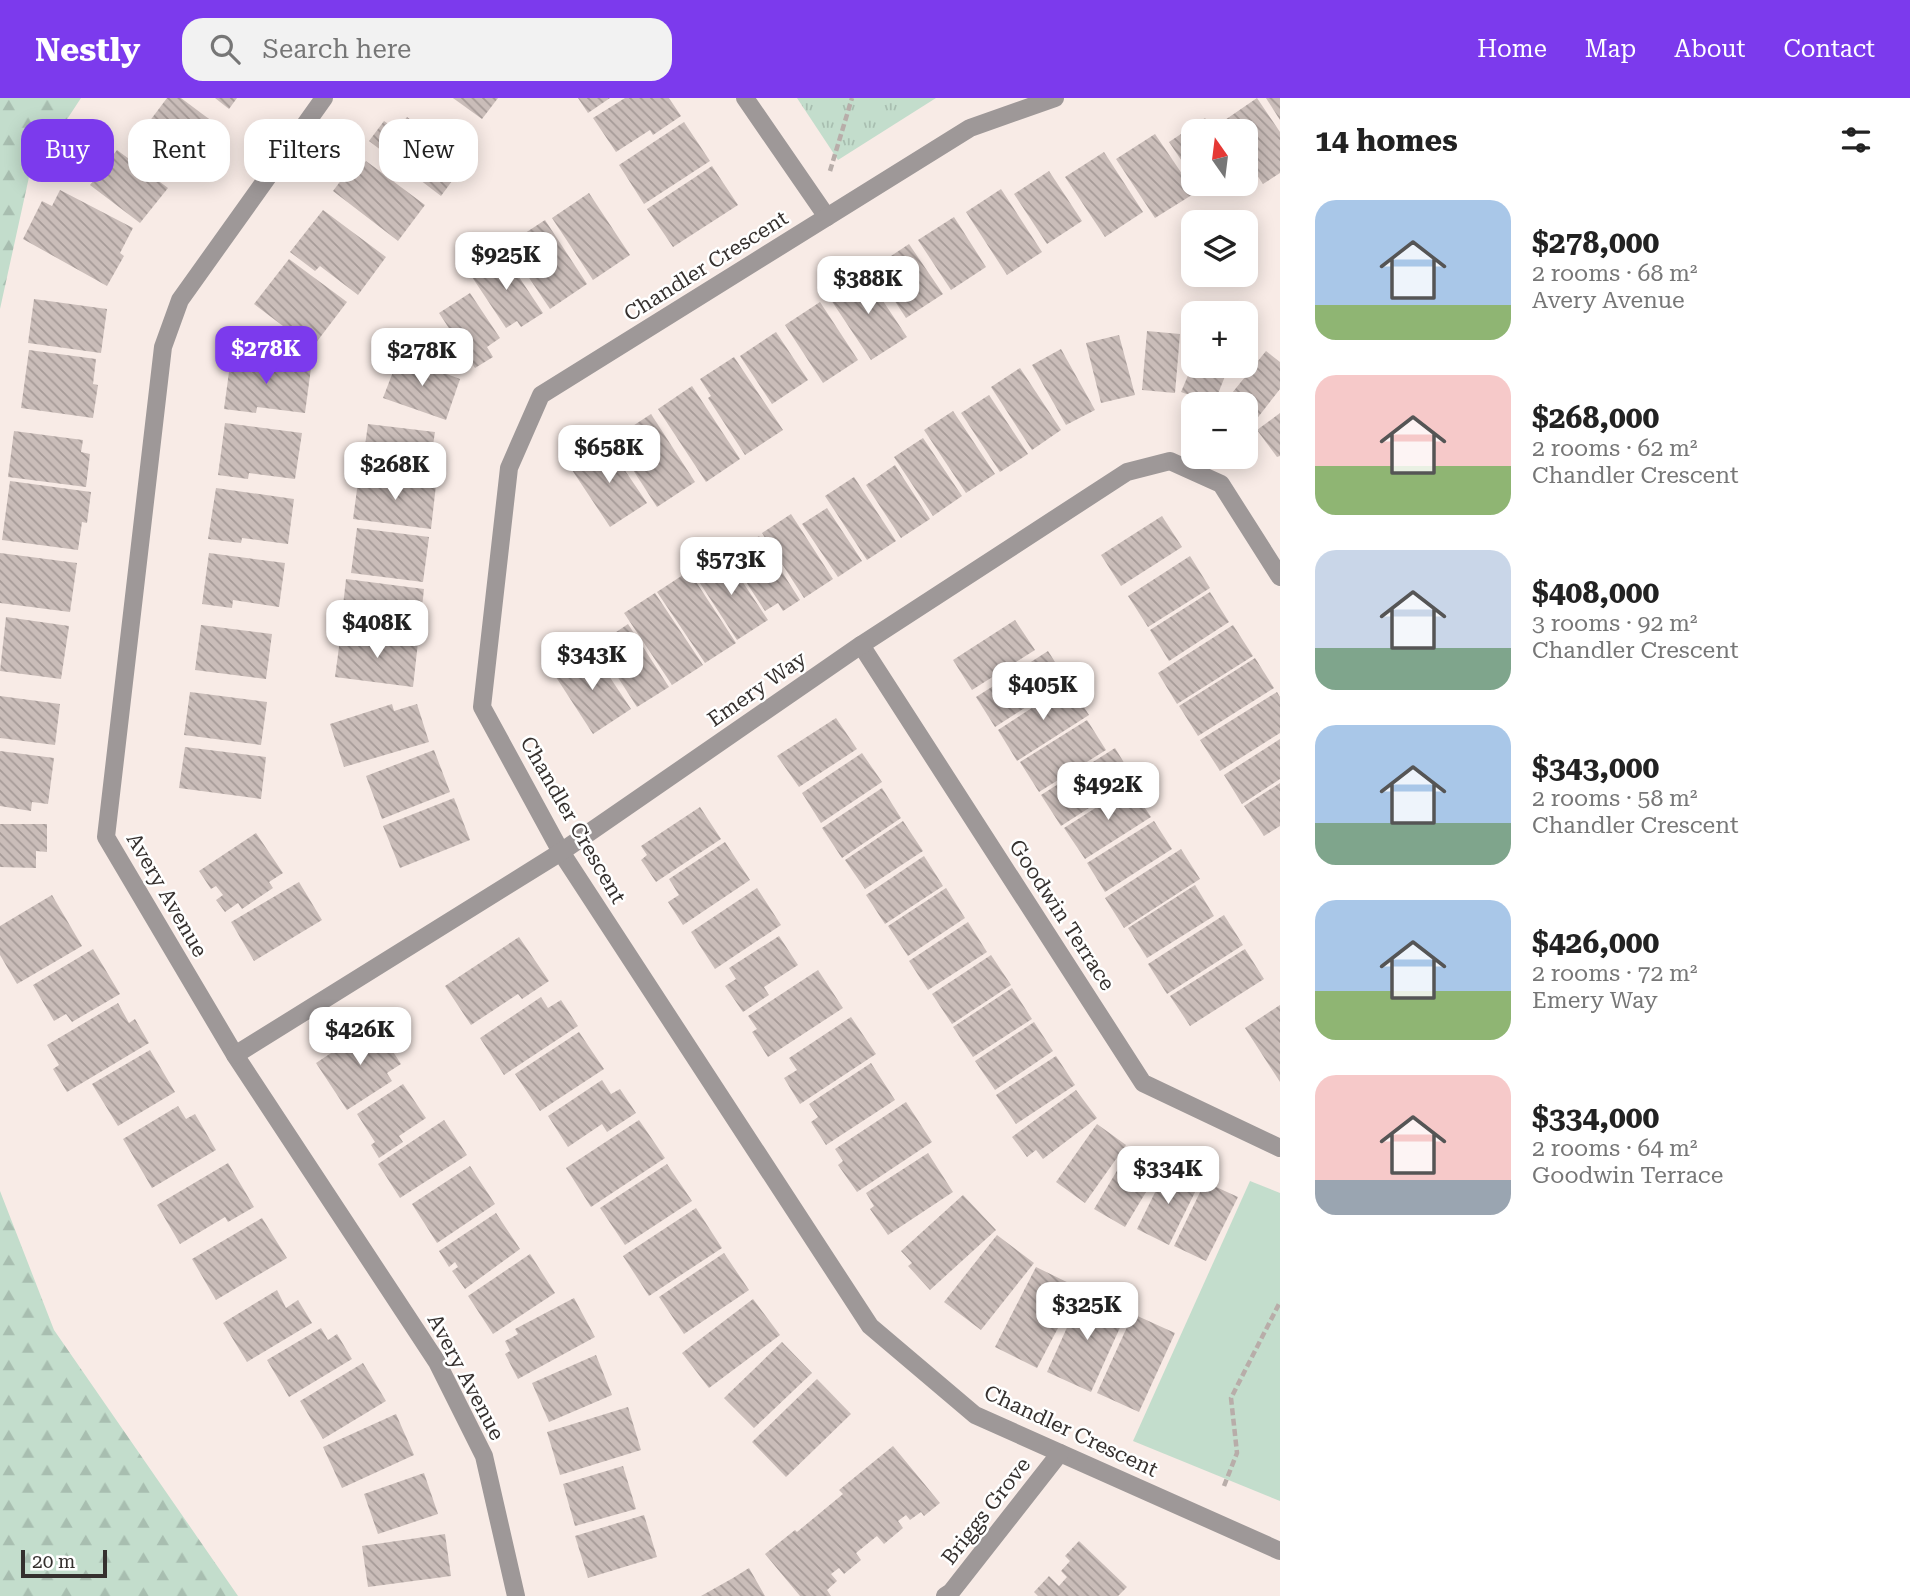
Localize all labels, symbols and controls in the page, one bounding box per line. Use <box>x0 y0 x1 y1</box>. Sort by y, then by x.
search box <box>182 18 672 81</box>
text: Nestly <box>35 30 140 69</box>
icon: search <box>206 30 244 68</box>
text: Search here <box>262 34 411 64</box>
text: Home <box>1477 35 1547 63</box>
text: Map <box>1585 35 1636 63</box>
text: About <box>1674 35 1745 63</box>
text: Contact <box>1783 35 1875 63</box>
chip: Buy <box>21 119 114 182</box>
chip: Rent <box>128 119 230 182</box>
chip: Filters <box>244 119 365 182</box>
chip: New <box>379 119 478 182</box>
north arrow <box>1181 119 1258 196</box>
map controls <box>1181 119 1258 469</box>
icon: filters <box>1837 121 1875 159</box>
text: 14 homes <box>1315 123 1458 158</box>
street label: Chandler Crescent <box>620 206 792 326</box>
button: layers <box>1181 210 1258 287</box>
text: $278,000 <box>1532 225 1659 260</box>
icon: home <box>1371 228 1455 312</box>
pin: $925K <box>457 232 555 292</box>
text: $925K <box>471 241 541 268</box>
pin: $388K <box>819 256 917 316</box>
text: 2 rooms · 68 m² <box>1532 260 1698 287</box>
text: $388K <box>833 265 903 292</box>
text: Avery Avenue <box>1532 287 1685 314</box>
button: + <box>1181 301 1258 378</box>
pin: $278K <box>217 327 315 386</box>
pin: $278K <box>373 328 471 388</box>
text: $278K <box>231 335 301 362</box>
text: $278K <box>387 337 457 364</box>
button: − <box>1181 392 1258 469</box>
text: $268,000 <box>1532 400 1659 435</box>
icon: home <box>1371 403 1455 487</box>
pin: $658K <box>560 426 658 485</box>
text: $658K <box>574 434 644 461</box>
text: 2 rooms · 62 m² <box>1532 435 1698 462</box>
pin: $268K <box>346 442 444 502</box>
text: $268K <box>360 451 430 478</box>
text: Chandler Crescent <box>1532 462 1739 489</box>
pin: $573K <box>682 538 780 597</box>
text: $573K <box>696 546 766 573</box>
text: $408,000 <box>1532 575 1659 610</box>
icon: home <box>1371 578 1455 662</box>
pin: $408K <box>328 601 426 660</box>
text: $408K <box>342 609 412 636</box>
text: 3 rooms · 92 m² <box>1532 610 1698 637</box>
pin: $343K <box>543 632 641 692</box>
text: Chandler Crescent <box>1532 637 1739 664</box>
text: $343K <box>557 641 627 668</box>
street label: Emery Way <box>703 646 811 732</box>
pin: $405K <box>994 662 1092 722</box>
text: $405K <box>1008 671 1078 698</box>
street label: Chandler Crescent <box>515 732 631 908</box>
text: $343,000 <box>1532 750 1659 785</box>
icon: home <box>1371 753 1455 837</box>
pin: $492K <box>1059 762 1157 822</box>
text: $492K <box>1073 771 1143 798</box>
text: 2 rooms · 58 m² <box>1532 785 1698 812</box>
text: Chandler Crescent <box>1532 812 1739 839</box>
street label: Avery Avenue <box>122 829 212 961</box>
street label: Goodwin Terrace <box>1004 835 1120 995</box>
text: $426,000 <box>1532 925 1659 960</box>
icon: home <box>1371 928 1455 1012</box>
text: 2 rooms · 72 m² <box>1532 960 1698 987</box>
text: Emery Way <box>1532 987 1658 1014</box>
pin: $426K <box>311 1007 409 1067</box>
text: $426K <box>325 1016 395 1043</box>
text: $334,000 <box>1532 1100 1659 1135</box>
icon: home <box>1371 1103 1455 1187</box>
text: 2 rooms · 64 m² <box>1532 1135 1698 1162</box>
pin: $334K <box>1119 1146 1217 1206</box>
text: $334K <box>1133 1155 1203 1182</box>
text: Goodwin Terrace <box>1532 1162 1723 1189</box>
pin: $325K <box>1038 1282 1136 1342</box>
text: $325K <box>1052 1291 1122 1318</box>
street label: Avery Avenue <box>423 1310 509 1444</box>
street label: Chandler Crescent <box>980 1380 1162 1482</box>
street label: Briggs Grove <box>937 1453 1035 1569</box>
scale bar <box>21 1547 107 1579</box>
text: 20 m <box>32 1550 75 1573</box>

